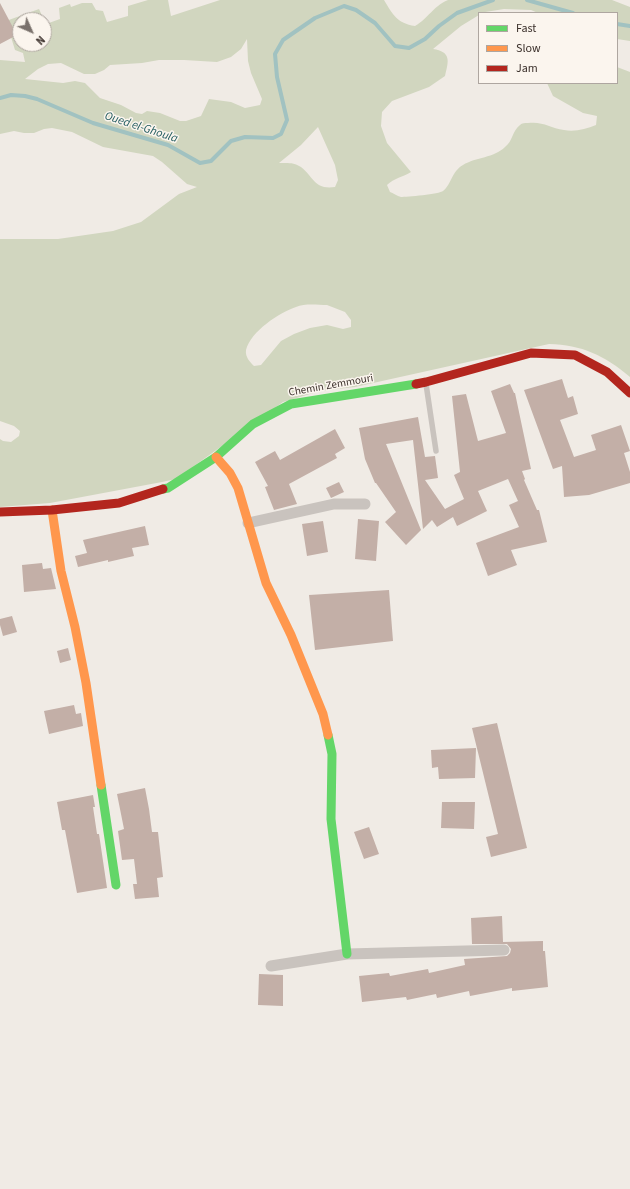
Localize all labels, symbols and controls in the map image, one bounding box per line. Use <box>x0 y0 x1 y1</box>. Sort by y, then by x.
north arrow <box>12 12 52 52</box>
legend <box>478 12 618 84</box>
text: Fast <box>516 20 536 37</box>
text: N <box>32 32 48 48</box>
text: Slow <box>516 40 541 57</box>
text: Jam <box>516 60 538 77</box>
water label: Oued el-Ghoula <box>103 109 179 147</box>
street label: Chemin Zemmouri <box>288 372 374 400</box>

